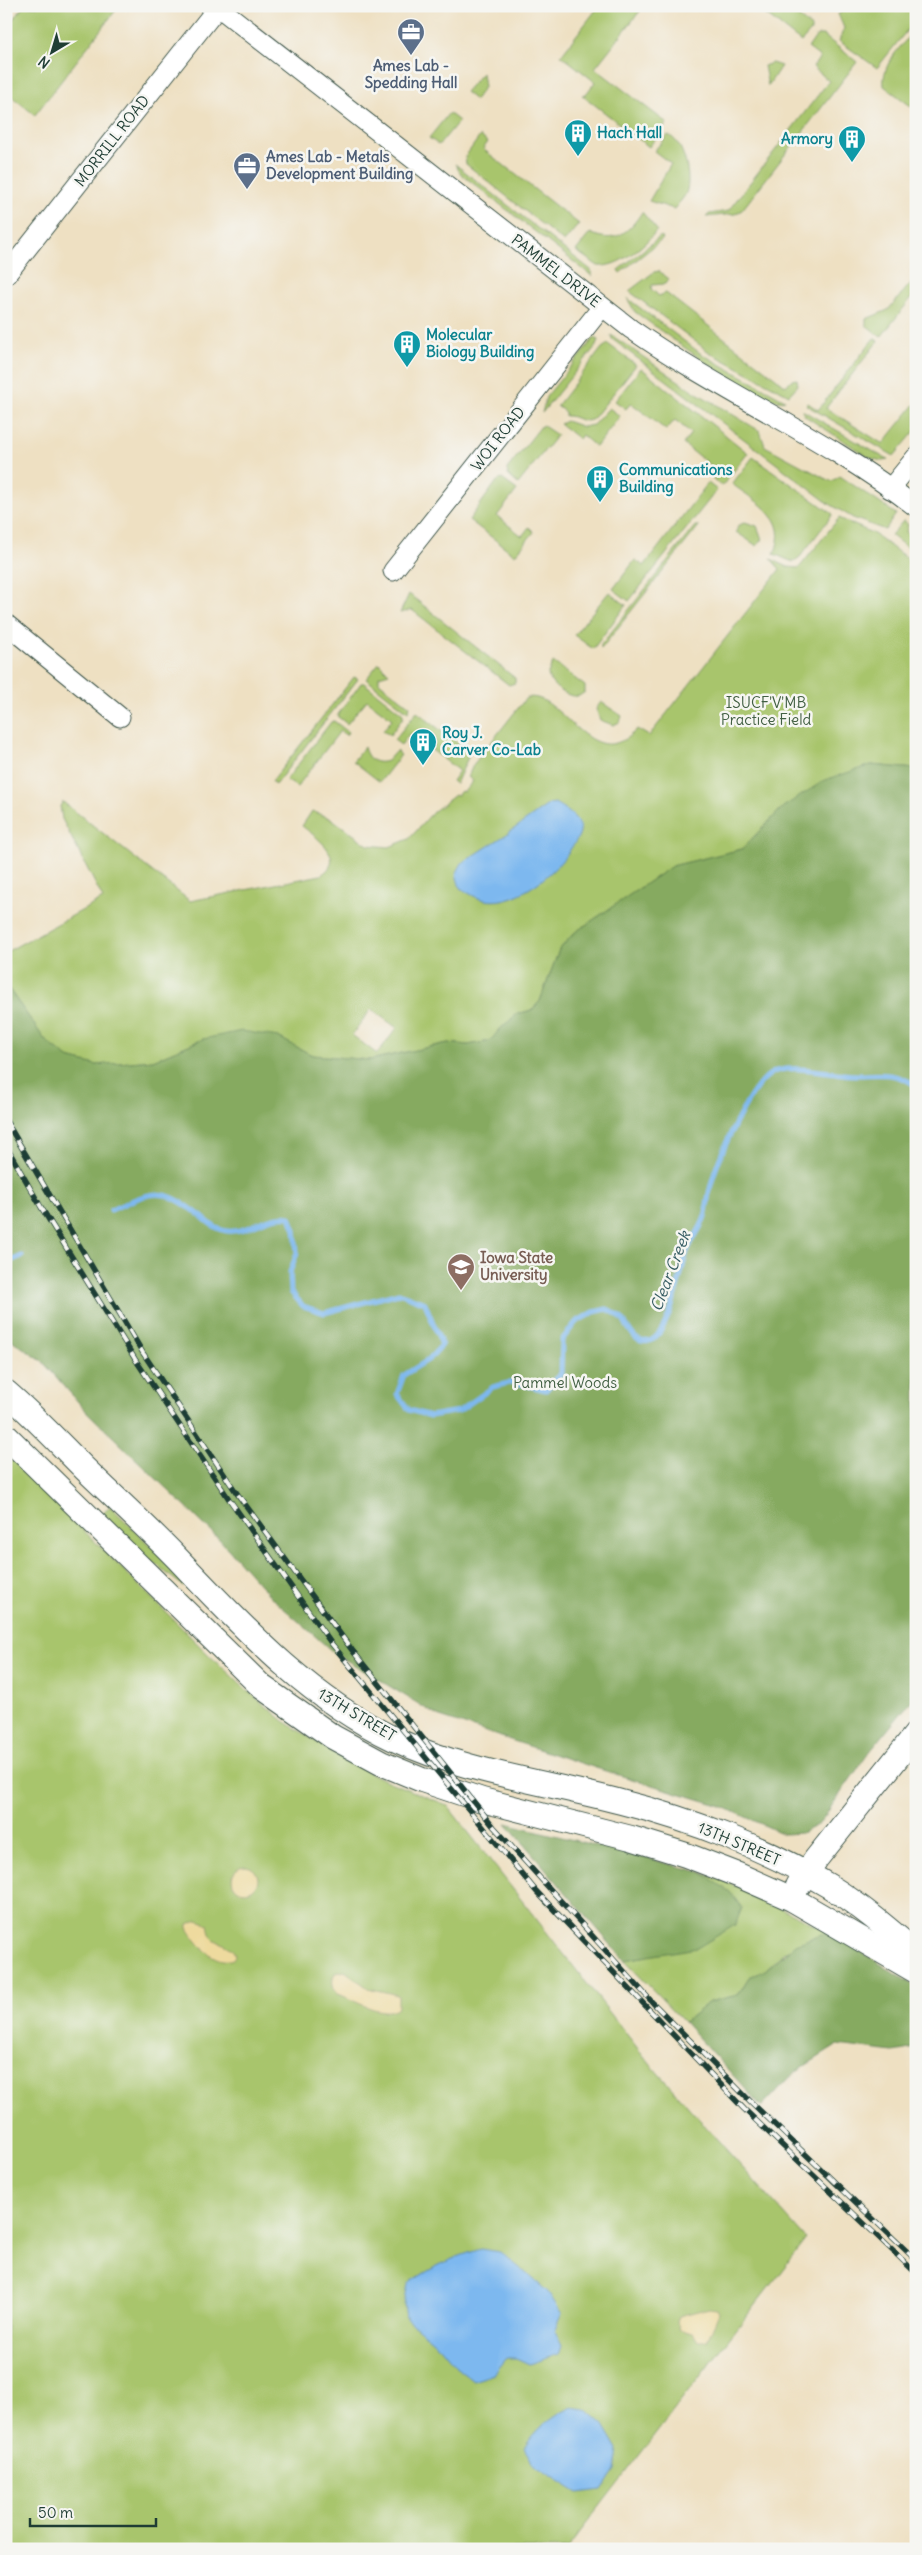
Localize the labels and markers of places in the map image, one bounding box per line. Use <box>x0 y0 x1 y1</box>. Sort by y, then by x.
office icon: Ames Lab - Spedding Hall <box>396 17 426 56</box>
place label: Ames Lab - Spedding Hall <box>365 56 457 93</box>
building icon: Hach Hall <box>563 118 593 157</box>
place label: Hach Hall <box>597 123 662 142</box>
building icon: Armory <box>837 124 867 163</box>
place label: Armory <box>781 129 833 149</box>
place label: Ames Lab - Metals Development Building <box>266 147 413 184</box>
office icon: Ames Lab - Metals Development Building <box>232 151 262 190</box>
place label: Molecular Biology Building <box>426 325 534 362</box>
building icon: Molecular Biology Building <box>392 329 422 368</box>
place label: Communications Building <box>619 460 733 497</box>
building icon: Communications Building <box>585 464 615 503</box>
place label: Roy J. Carver Co-Lab <box>442 723 541 759</box>
building icon: Roy J. Carver Co-Lab <box>408 727 438 766</box>
place label: Iowa State University <box>480 1248 553 1285</box>
school or university icon: Iowa State University <box>446 1252 476 1291</box>

